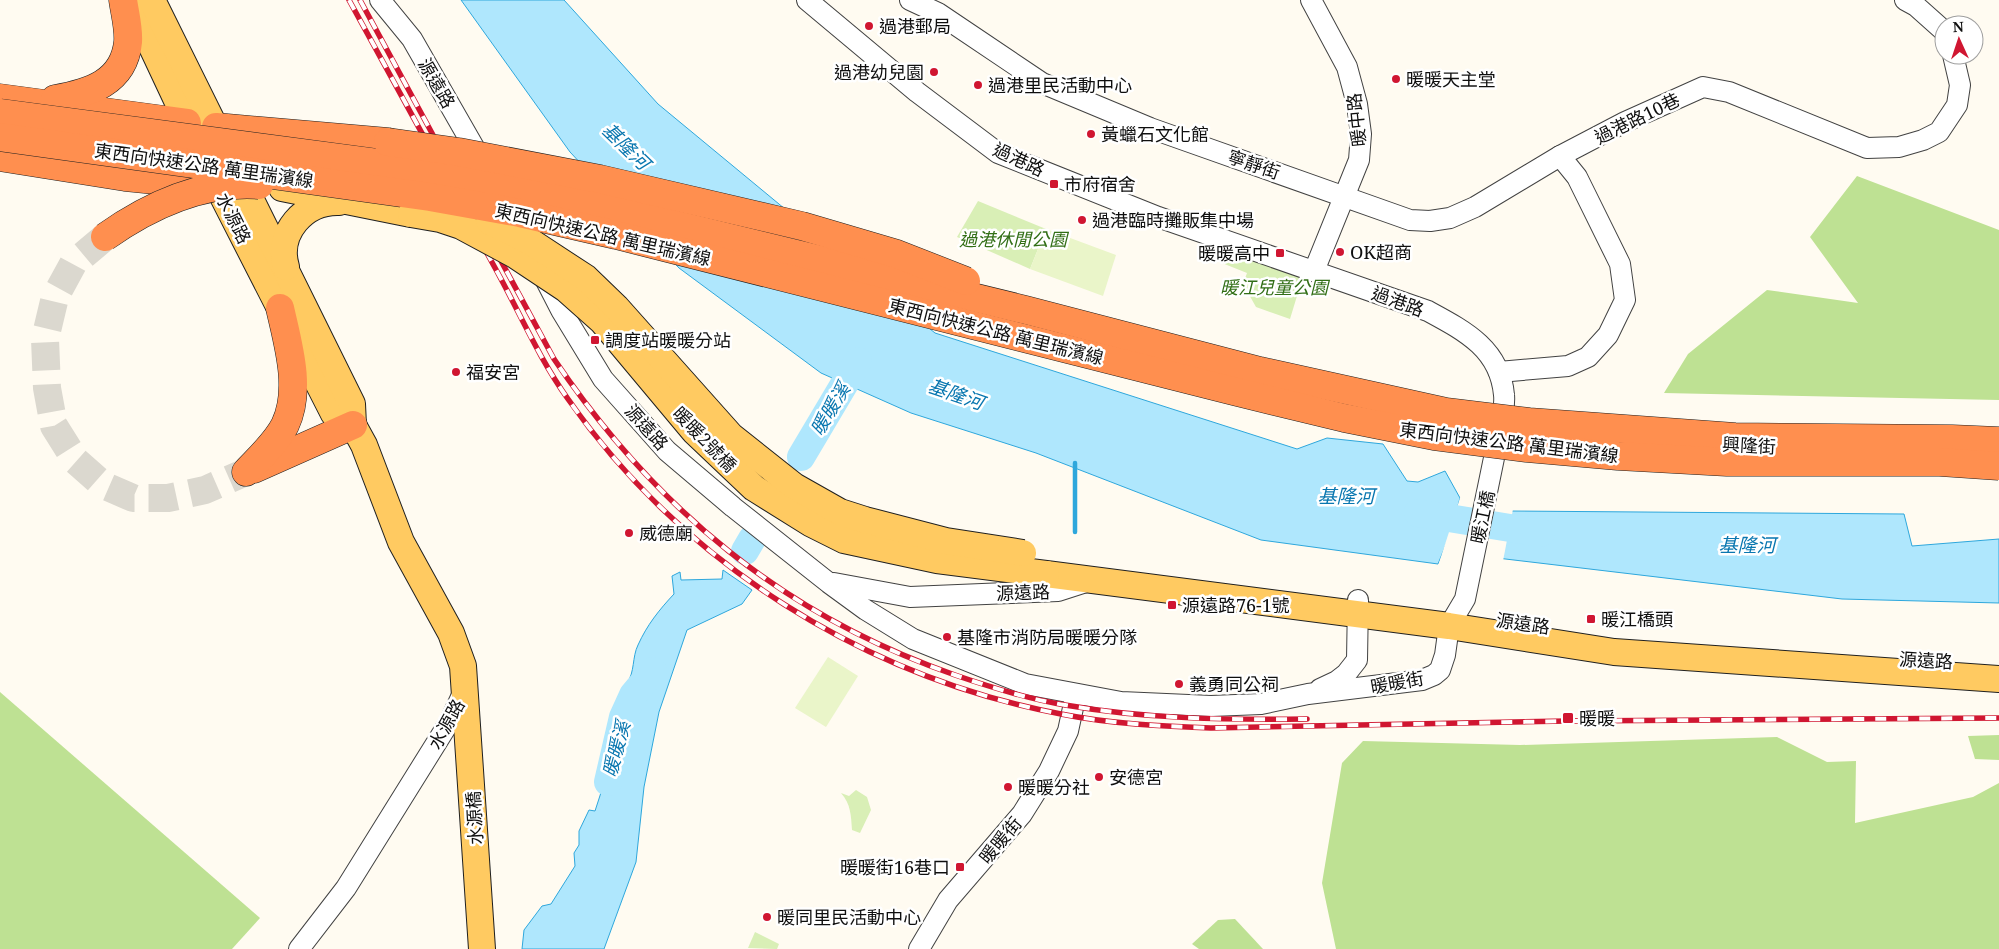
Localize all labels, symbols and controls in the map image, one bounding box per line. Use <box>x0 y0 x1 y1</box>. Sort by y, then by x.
place label: 過港郵局 <box>879 14 951 38</box>
north arrow <box>1934 15 1984 65</box>
text: N <box>1952 17 1964 36</box>
marker: 過港郵局 <box>863 20 875 32</box>
street label: 源遠路 <box>413 54 461 112</box>
place label: 過港幼兒園 <box>834 60 924 84</box>
marker: 過港幼兒園 <box>928 66 940 78</box>
place label: 暖暖天主堂 <box>1406 67 1496 91</box>
place label: 過港里民活動中心 <box>988 73 1132 97</box>
marker: 暖暖天主堂 <box>1390 73 1402 85</box>
marker: 過港里民活動中心 <box>972 79 984 91</box>
street label: 過港路10巷 <box>1590 87 1684 149</box>
street label: 暖中路 <box>1341 92 1371 148</box>
water label: 基隆河 <box>596 117 658 178</box>
place label: 黃蠟石文化館 <box>1101 122 1209 146</box>
marker: 黃蠟石文化館 <box>1085 128 1097 140</box>
street label: 過港路 <box>989 137 1049 181</box>
street label: 東西向快速公路 萬里瑞濱線 <box>93 138 315 192</box>
street label: 寧靜街 <box>1225 144 1283 184</box>
place label: 市府宿舍 <box>1064 172 1136 196</box>
marker: 市府宿舍 <box>1048 178 1060 190</box>
street label: 水源路 <box>211 188 257 248</box>
street label: 東西向快速公路 萬里瑞濱線 <box>493 197 713 271</box>
place label: 過港臨時攤販集中場 <box>1092 208 1254 232</box>
marker: 過港臨時攤販集中場 <box>1076 214 1088 226</box>
park label: 過港休閒公園 <box>959 227 1070 251</box>
place label: OK超商 <box>1350 240 1412 264</box>
place label: 暖暖高中 <box>1198 241 1270 265</box>
marker: OK超商 <box>1334 246 1346 258</box>
marker: 暖暖高中 <box>1274 247 1286 259</box>
park label: 暖江兒童公園 <box>1220 275 1331 299</box>
street label: 過港路 <box>1369 280 1427 322</box>
street label: 東西向快速公路 萬里瑞濱線 <box>886 293 1106 369</box>
place label: 調度站暖暖分站 <box>605 328 731 352</box>
marker: 調度站暖暖分站 <box>589 334 601 346</box>
place label: 福安宮 <box>466 360 520 384</box>
marker: 福安宮 <box>450 366 462 378</box>
water label: 基隆河 <box>925 372 991 417</box>
water label: 暖暖溪 <box>804 375 857 440</box>
street label: 源遠路 <box>620 399 674 455</box>
street label: 暖暖2號橋 <box>668 401 742 477</box>
street label: 東西向快速公路 萬里瑞濱線 <box>1398 417 1620 467</box>
street label: 興隆街 <box>1721 432 1777 458</box>
water label: 基隆河 <box>1317 483 1378 509</box>
street label: 暖江橋 <box>1465 488 1499 546</box>
place label: 威德廟 <box>639 521 693 545</box>
marker: 威德廟 <box>623 527 635 539</box>
water label: 基隆河 <box>1718 532 1779 558</box>
street label: 源遠路 <box>996 579 1050 605</box>
place label: 源遠路76-1號 <box>1182 593 1290 617</box>
marker: 源遠路76-1號 <box>1166 599 1178 611</box>
street label: 源遠路 <box>1495 607 1551 639</box>
place label: 暖江橋頭 <box>1601 607 1673 631</box>
marker: 暖江橋頭 <box>1585 613 1597 625</box>
place label: 基隆市消防局暖暖分隊 <box>957 625 1137 649</box>
marker: 基隆市消防局暖暖分隊 <box>941 631 953 643</box>
street label: 源遠路 <box>1898 647 1954 673</box>
street label: 暖暖街 <box>1368 665 1426 699</box>
place label: 義勇同公祠 <box>1189 672 1279 696</box>
marker: 義勇同公祠 <box>1173 678 1185 690</box>
street label: 水源路 <box>422 695 470 753</box>
place label: 暖暖 <box>1579 706 1615 730</box>
marker: 暖暖 <box>1561 711 1575 725</box>
water label: 暖暖溪 <box>596 715 637 780</box>
place label: 安德宮 <box>1109 765 1163 789</box>
marker: 安德宮 <box>1093 771 1105 783</box>
place label: 暖暖分社 <box>1018 775 1090 799</box>
marker: 暖暖分社 <box>1002 781 1014 793</box>
street label: 水源橋 <box>461 790 487 846</box>
street label: 暖暖街 <box>973 812 1027 868</box>
place label: 暖暖街16巷口 <box>840 855 950 879</box>
marker: 暖暖街16巷口 <box>954 861 966 873</box>
place label: 暖同里民活動中心 <box>777 905 921 929</box>
marker: 暖同里民活動中心 <box>761 911 773 923</box>

